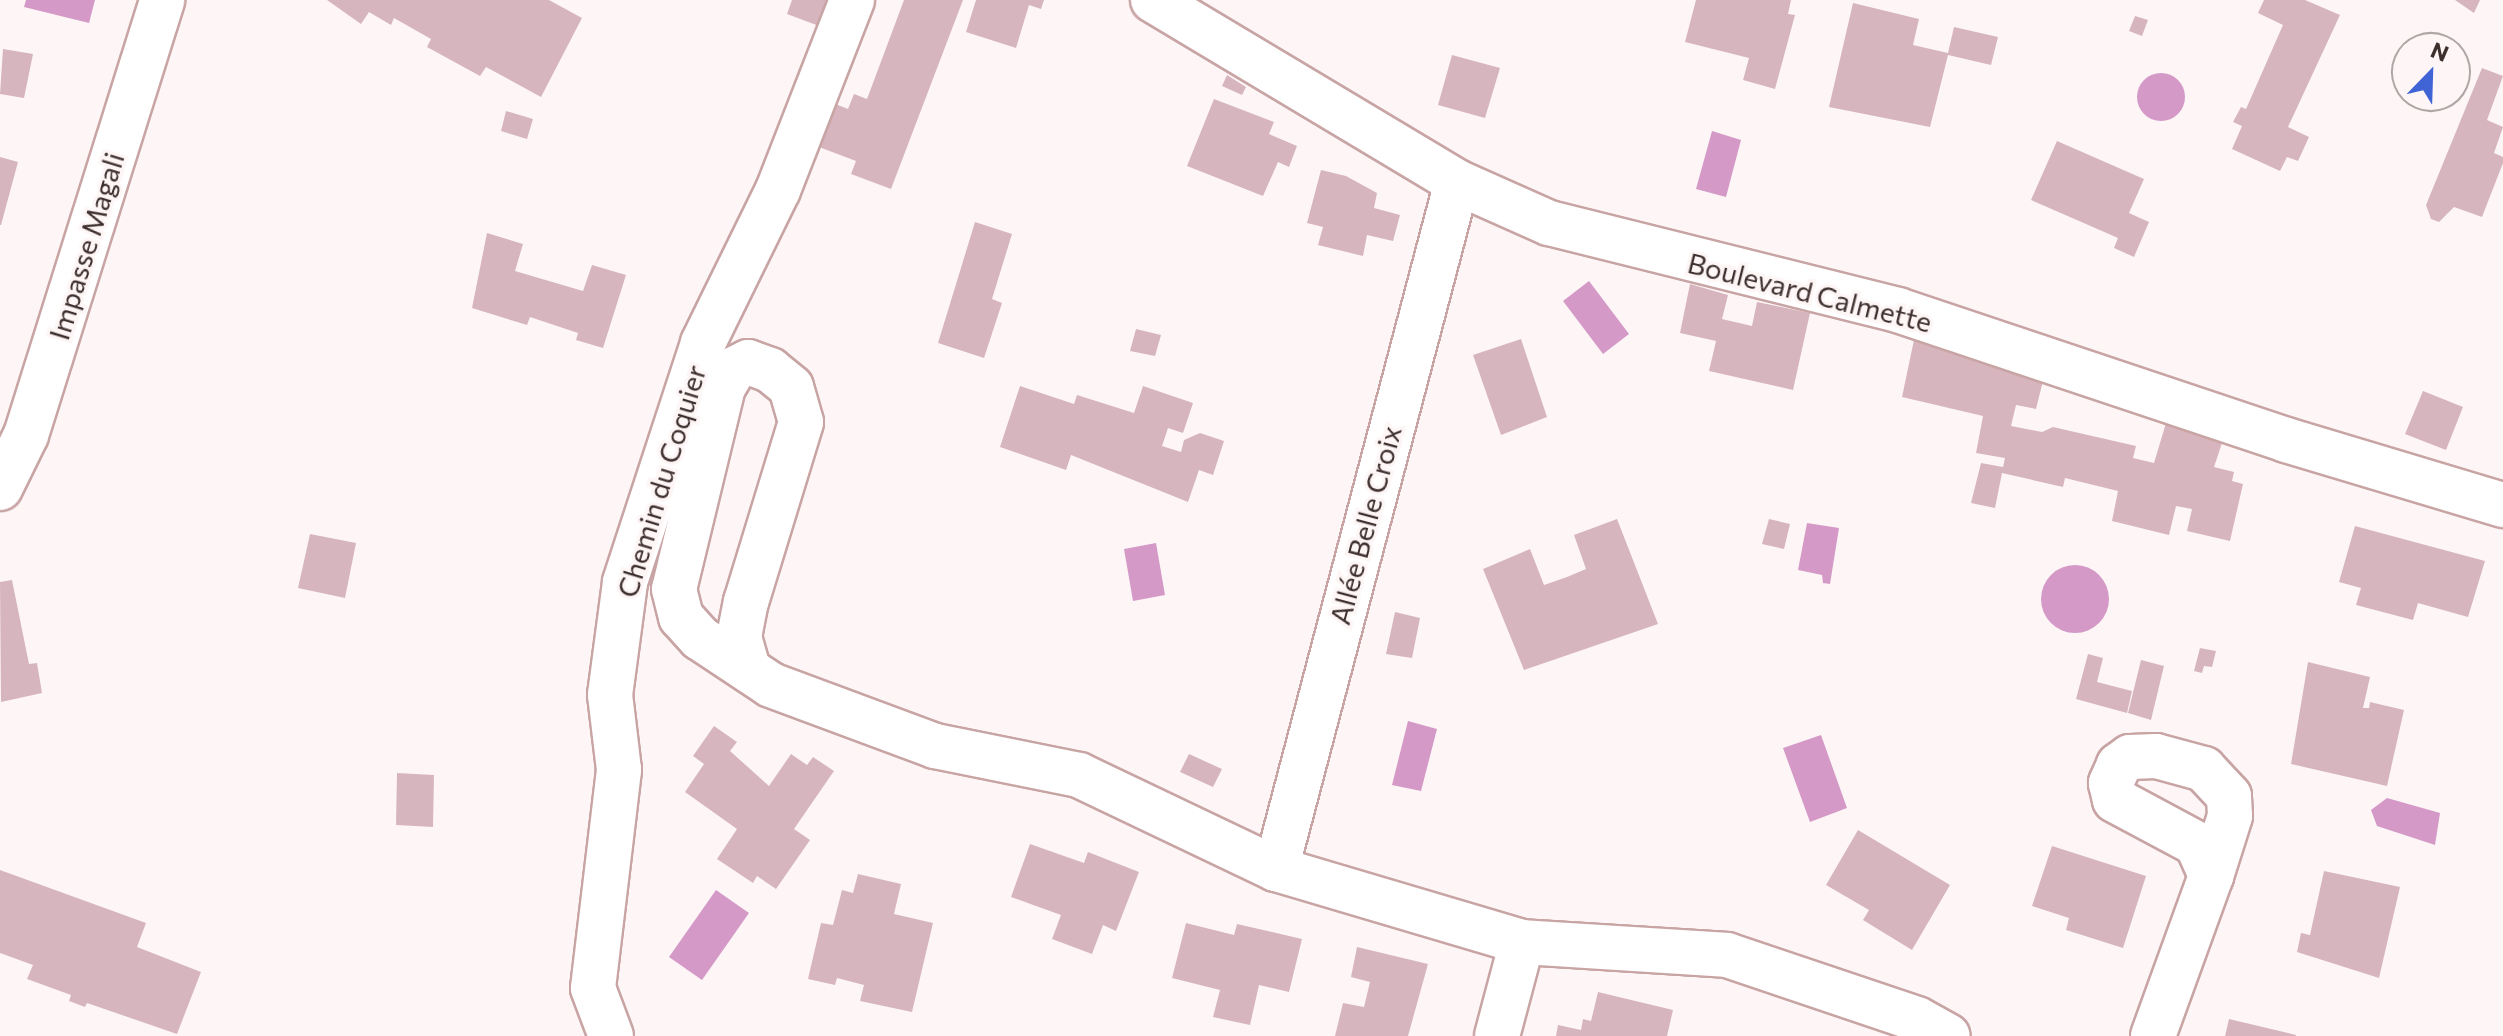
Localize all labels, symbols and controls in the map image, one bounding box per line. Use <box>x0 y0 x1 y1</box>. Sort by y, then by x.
north arrow <box>2391 32 2471 112</box>
text: N <box>2427 36 2453 67</box>
street label: Impasse Magali <box>42 148 130 344</box>
street label: Boulevard Calmette <box>1684 245 1936 339</box>
street label: Chemin du Coquier <box>610 361 712 601</box>
street label: Allée Belle Croix <box>1322 422 1408 628</box>

